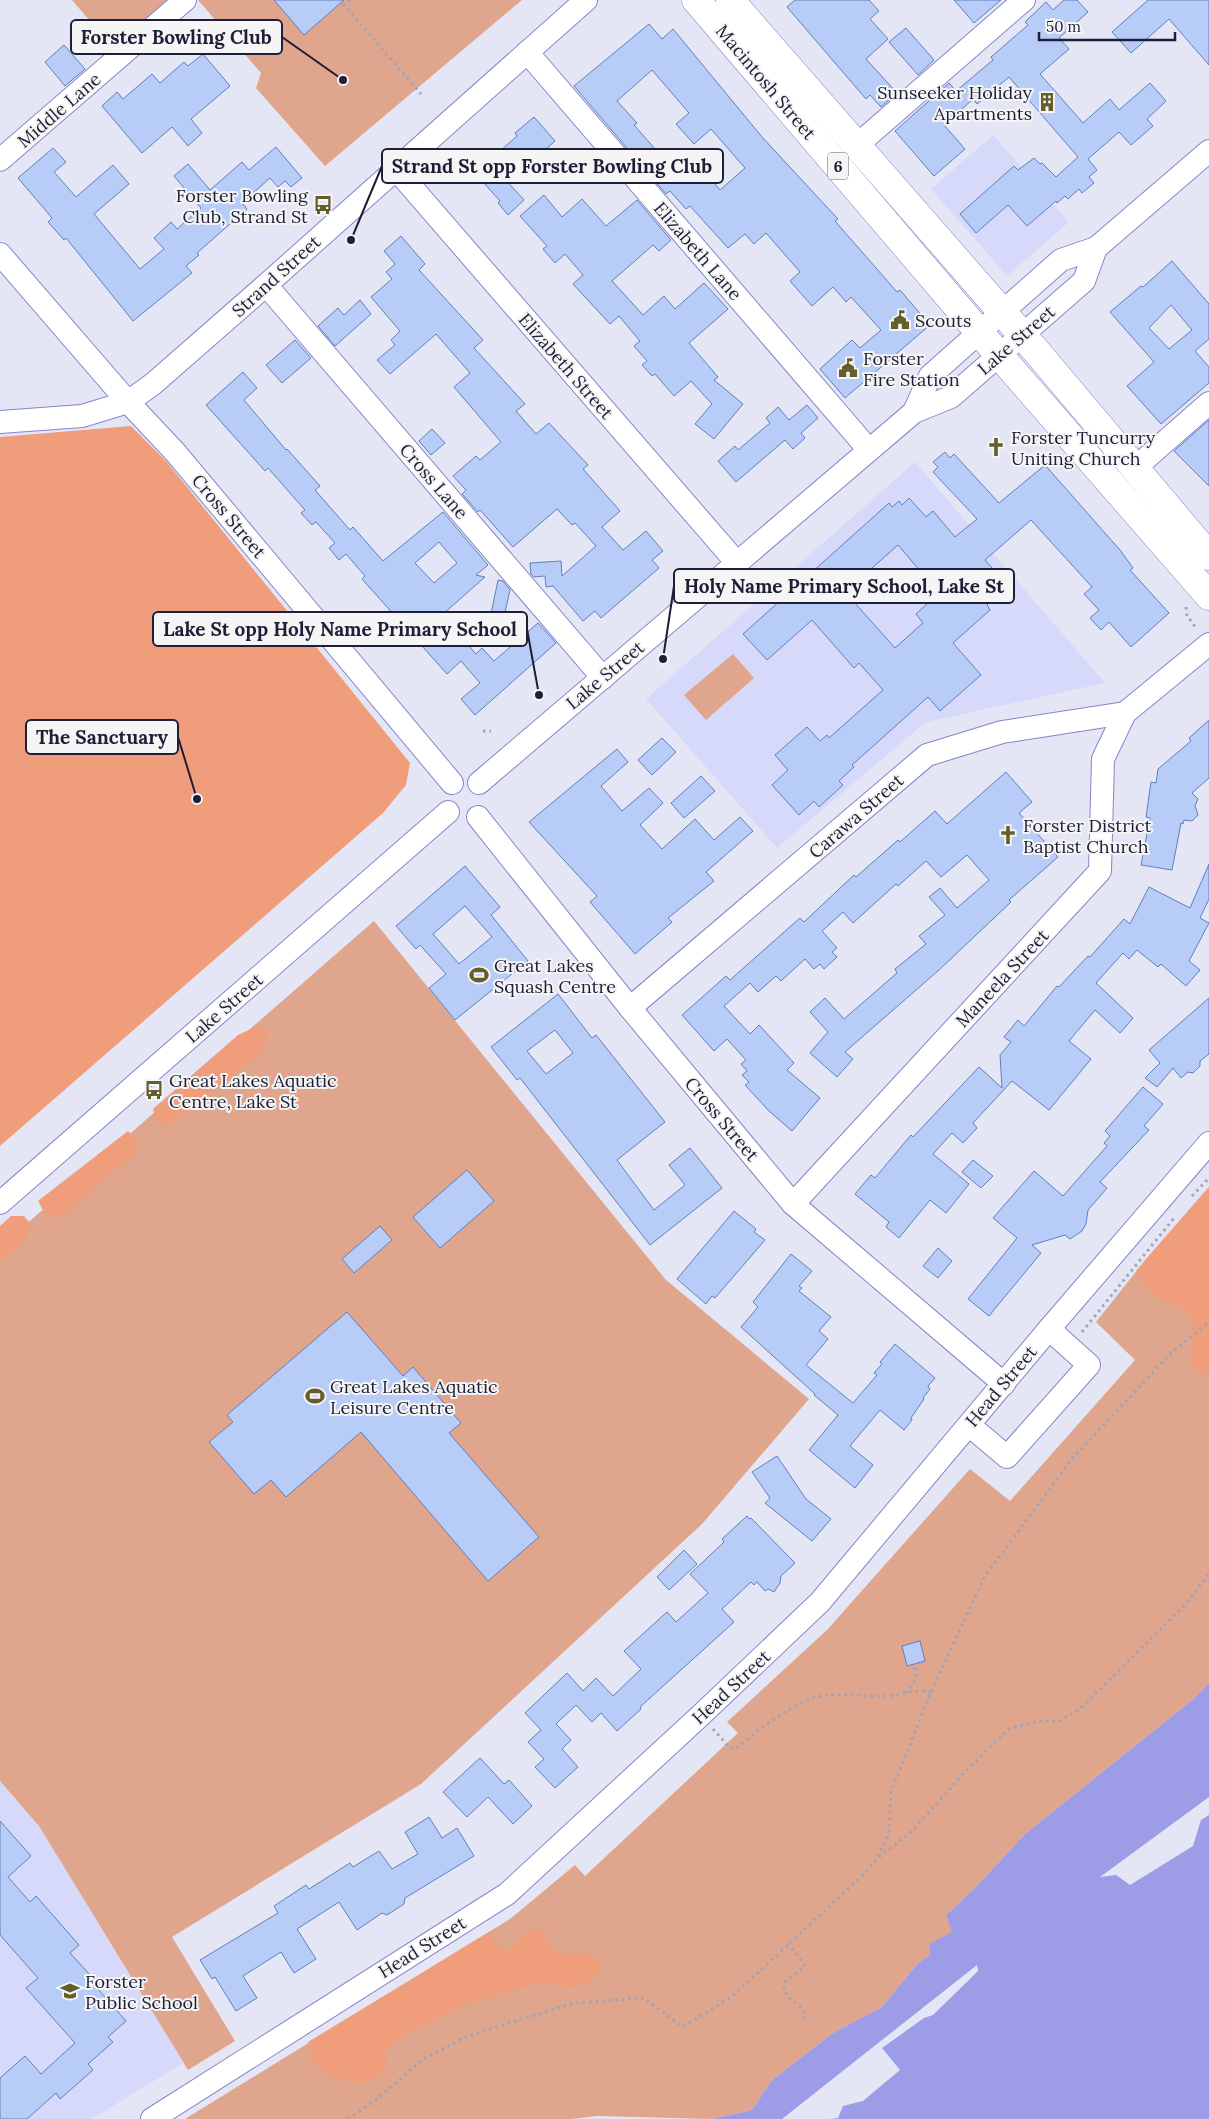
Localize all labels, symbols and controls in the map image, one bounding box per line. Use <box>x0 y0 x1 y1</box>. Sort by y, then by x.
scale bar <box>1039 10 1175 42</box>
text: 50 m <box>1046 17 1081 36</box>
callout: Forster Bowling Club <box>71 20 282 54</box>
street label: Macintosh Street <box>711 20 821 144</box>
text: Forster Bowling Club <box>80 25 272 49</box>
street label: Middle Lane <box>12 67 106 153</box>
place label: Sunseeker Holiday Apartments <box>877 81 1032 125</box>
building icon: Sunseeker Holiday Apartments <box>1036 91 1058 113</box>
callout: Strand St opp Forster Bowling Club <box>382 149 723 183</box>
road number: 6 <box>828 153 848 180</box>
text: Strand St opp Forster Bowling Club <box>392 154 712 178</box>
place label: Forster Bowling Club, Strand St <box>176 184 309 228</box>
bus stop icon: Forster Bowling Club, Strand St <box>312 194 334 216</box>
street label: Elizabeth Lane <box>649 197 747 305</box>
street label: Strand Street <box>227 230 325 322</box>
street label: Lake Street <box>973 300 1059 380</box>
street label: Elizabeth Street <box>514 308 618 424</box>
public building icon: Scouts <box>889 309 911 331</box>
place label: Scouts <box>915 309 971 332</box>
place label: Forster Fire Station <box>863 347 960 391</box>
public building icon: Forster Fire Station <box>837 357 859 379</box>
place label: Forster Tuncurry Uniting Church <box>1011 426 1156 470</box>
church icon: Forster Tuncurry Uniting Church <box>985 436 1007 458</box>
street label: Cross Lane <box>395 438 473 524</box>
street label: Cross Street <box>187 469 271 563</box>
callout: Holy Name Primary School, Lake St <box>674 569 1014 603</box>
text: Holy Name Primary School, Lake St <box>684 574 1005 598</box>
callout: Lake St opp Holy Name Primary School <box>153 612 527 646</box>
text: Lake St opp Holy Name Primary School <box>163 617 517 641</box>
street label: Lake Street <box>561 636 649 714</box>
callout: The Sanctuary <box>26 720 178 754</box>
text: The Sanctuary <box>36 725 169 749</box>
street label: Carawa Street <box>804 769 908 863</box>
place label: Forster District Baptist Church <box>1023 814 1152 858</box>
church icon: Forster District Baptist Church <box>997 824 1019 846</box>
street label: Maneela Street <box>951 924 1053 1032</box>
place label: Great Lakes Squash Centre <box>494 954 616 998</box>
sports icon: Great Lakes Squash Centre <box>468 964 490 986</box>
street label: Lake Street <box>181 968 267 1048</box>
place label: Great Lakes Aquatic Centre, Lake St <box>169 1069 337 1113</box>
street label: Cross Street <box>680 1072 764 1166</box>
bus stop icon: Great Lakes Aquatic Centre, Lake St <box>143 1079 165 1101</box>
street label: Head Street <box>960 1341 1042 1431</box>
place label: Great Lakes Aquatic Leisure Centre <box>330 1375 498 1419</box>
sports icon: Great Lakes Aquatic Leisure Centre <box>304 1385 326 1407</box>
street label: Head Street <box>687 1645 775 1729</box>
street label: Head Street <box>374 1911 470 1983</box>
place label: Forster Public School <box>85 1970 198 2014</box>
school or university icon: Forster Public School <box>59 1980 81 2002</box>

